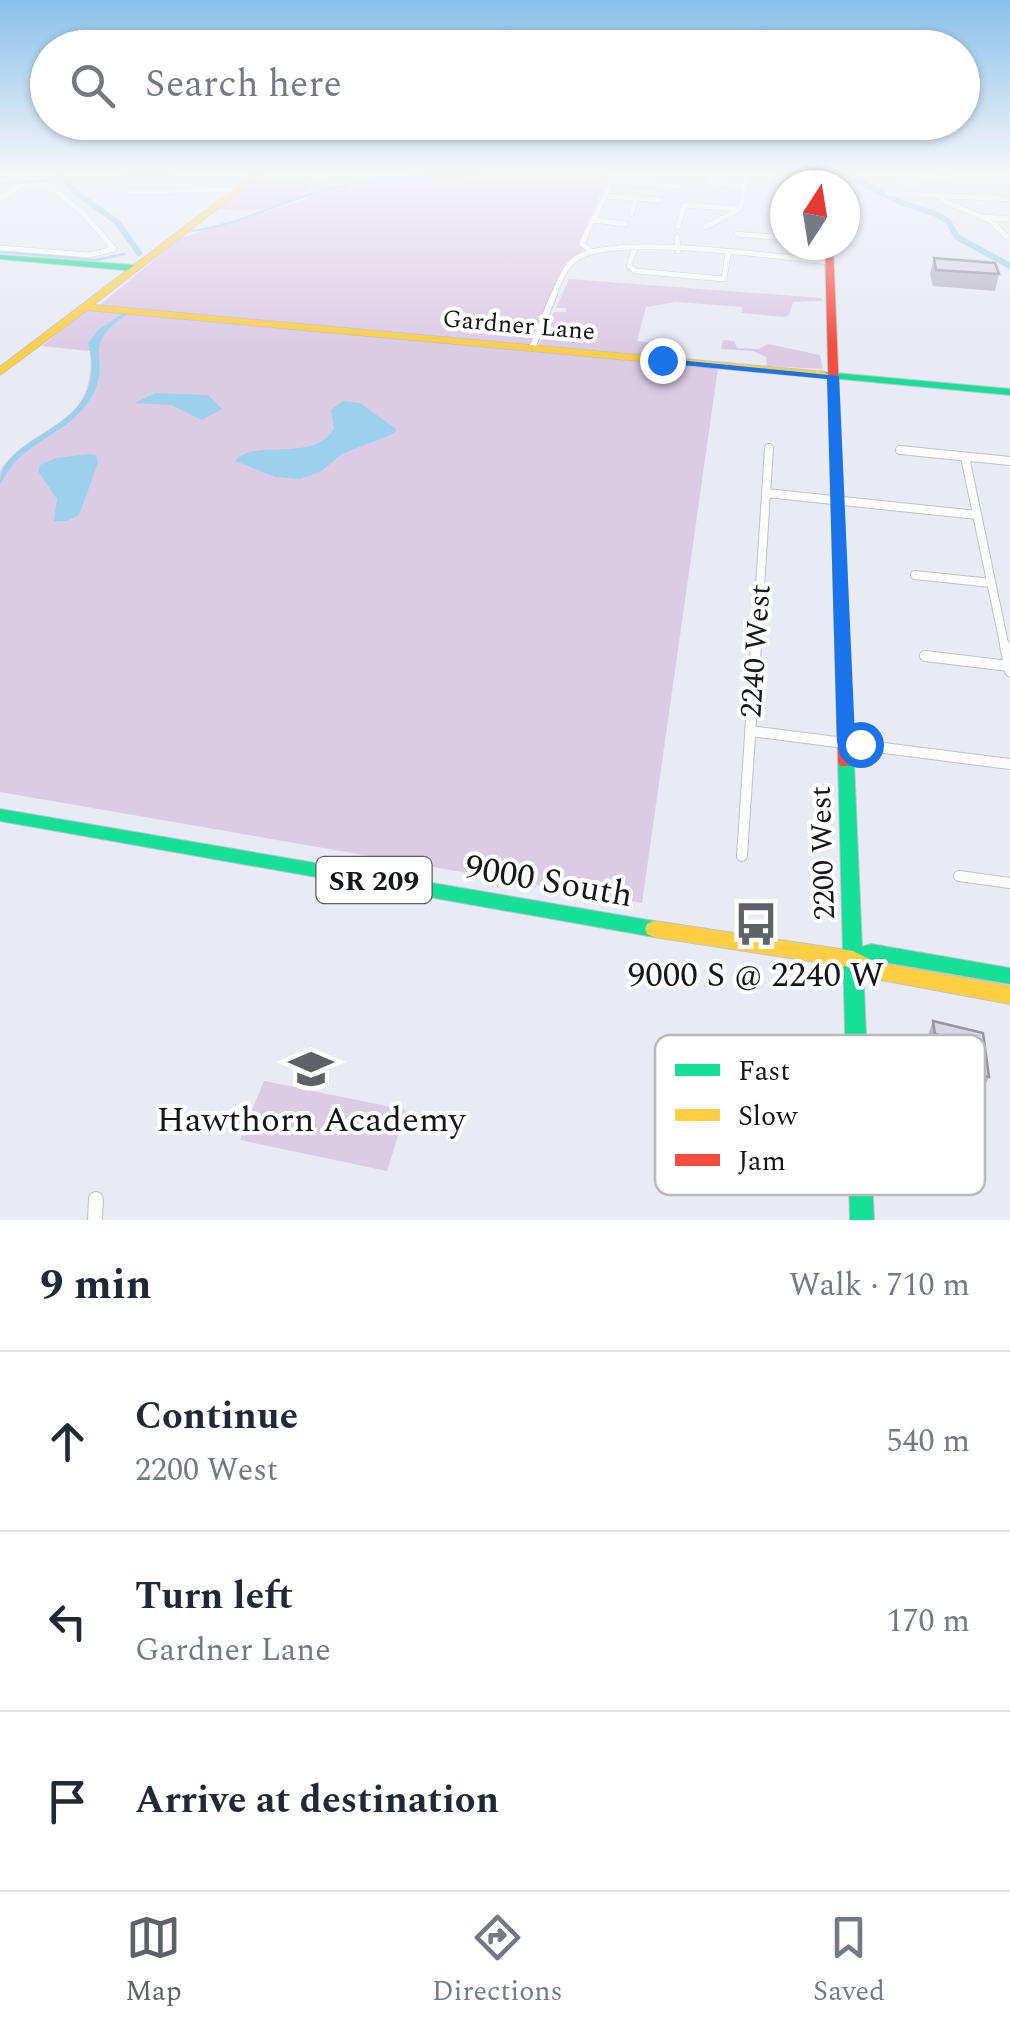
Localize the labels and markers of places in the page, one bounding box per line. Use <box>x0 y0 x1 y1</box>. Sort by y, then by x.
bus stop icon: 9000 S @ 2240 W <box>732 900 780 948</box>
place label: 9000 S @ 2240 W <box>628 949 884 1002</box>
school or university icon: Hawthorn Academy <box>287 1045 335 1093</box>
place label: Hawthorn Academy <box>157 1094 467 1147</box>

